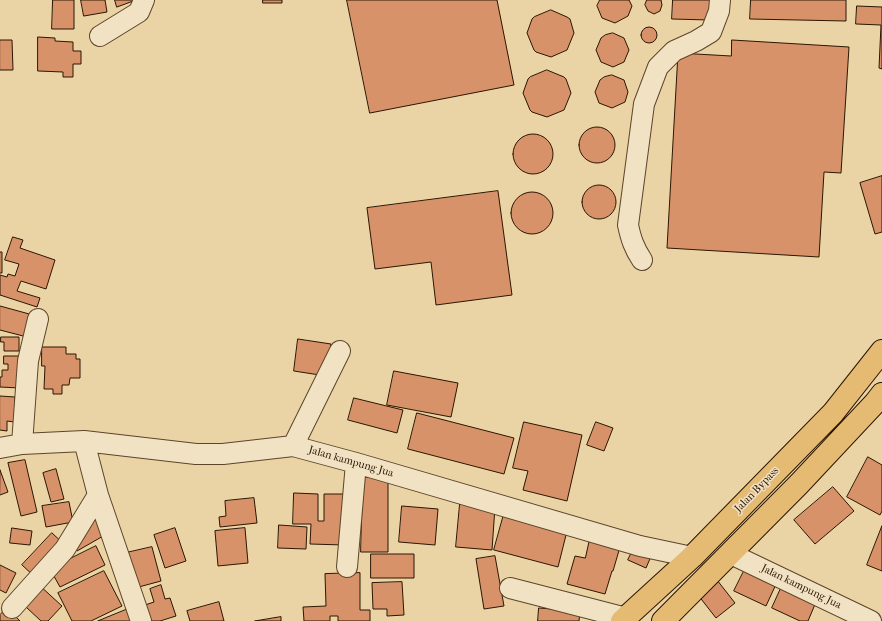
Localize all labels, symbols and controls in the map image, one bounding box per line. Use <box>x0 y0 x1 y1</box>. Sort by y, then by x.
street label: Jalan kampung Jua <box>307 444 395 480</box>
street label: Jalan Bypass <box>732 465 782 515</box>
street label: Jalan kampung Jua <box>759 562 843 612</box>

